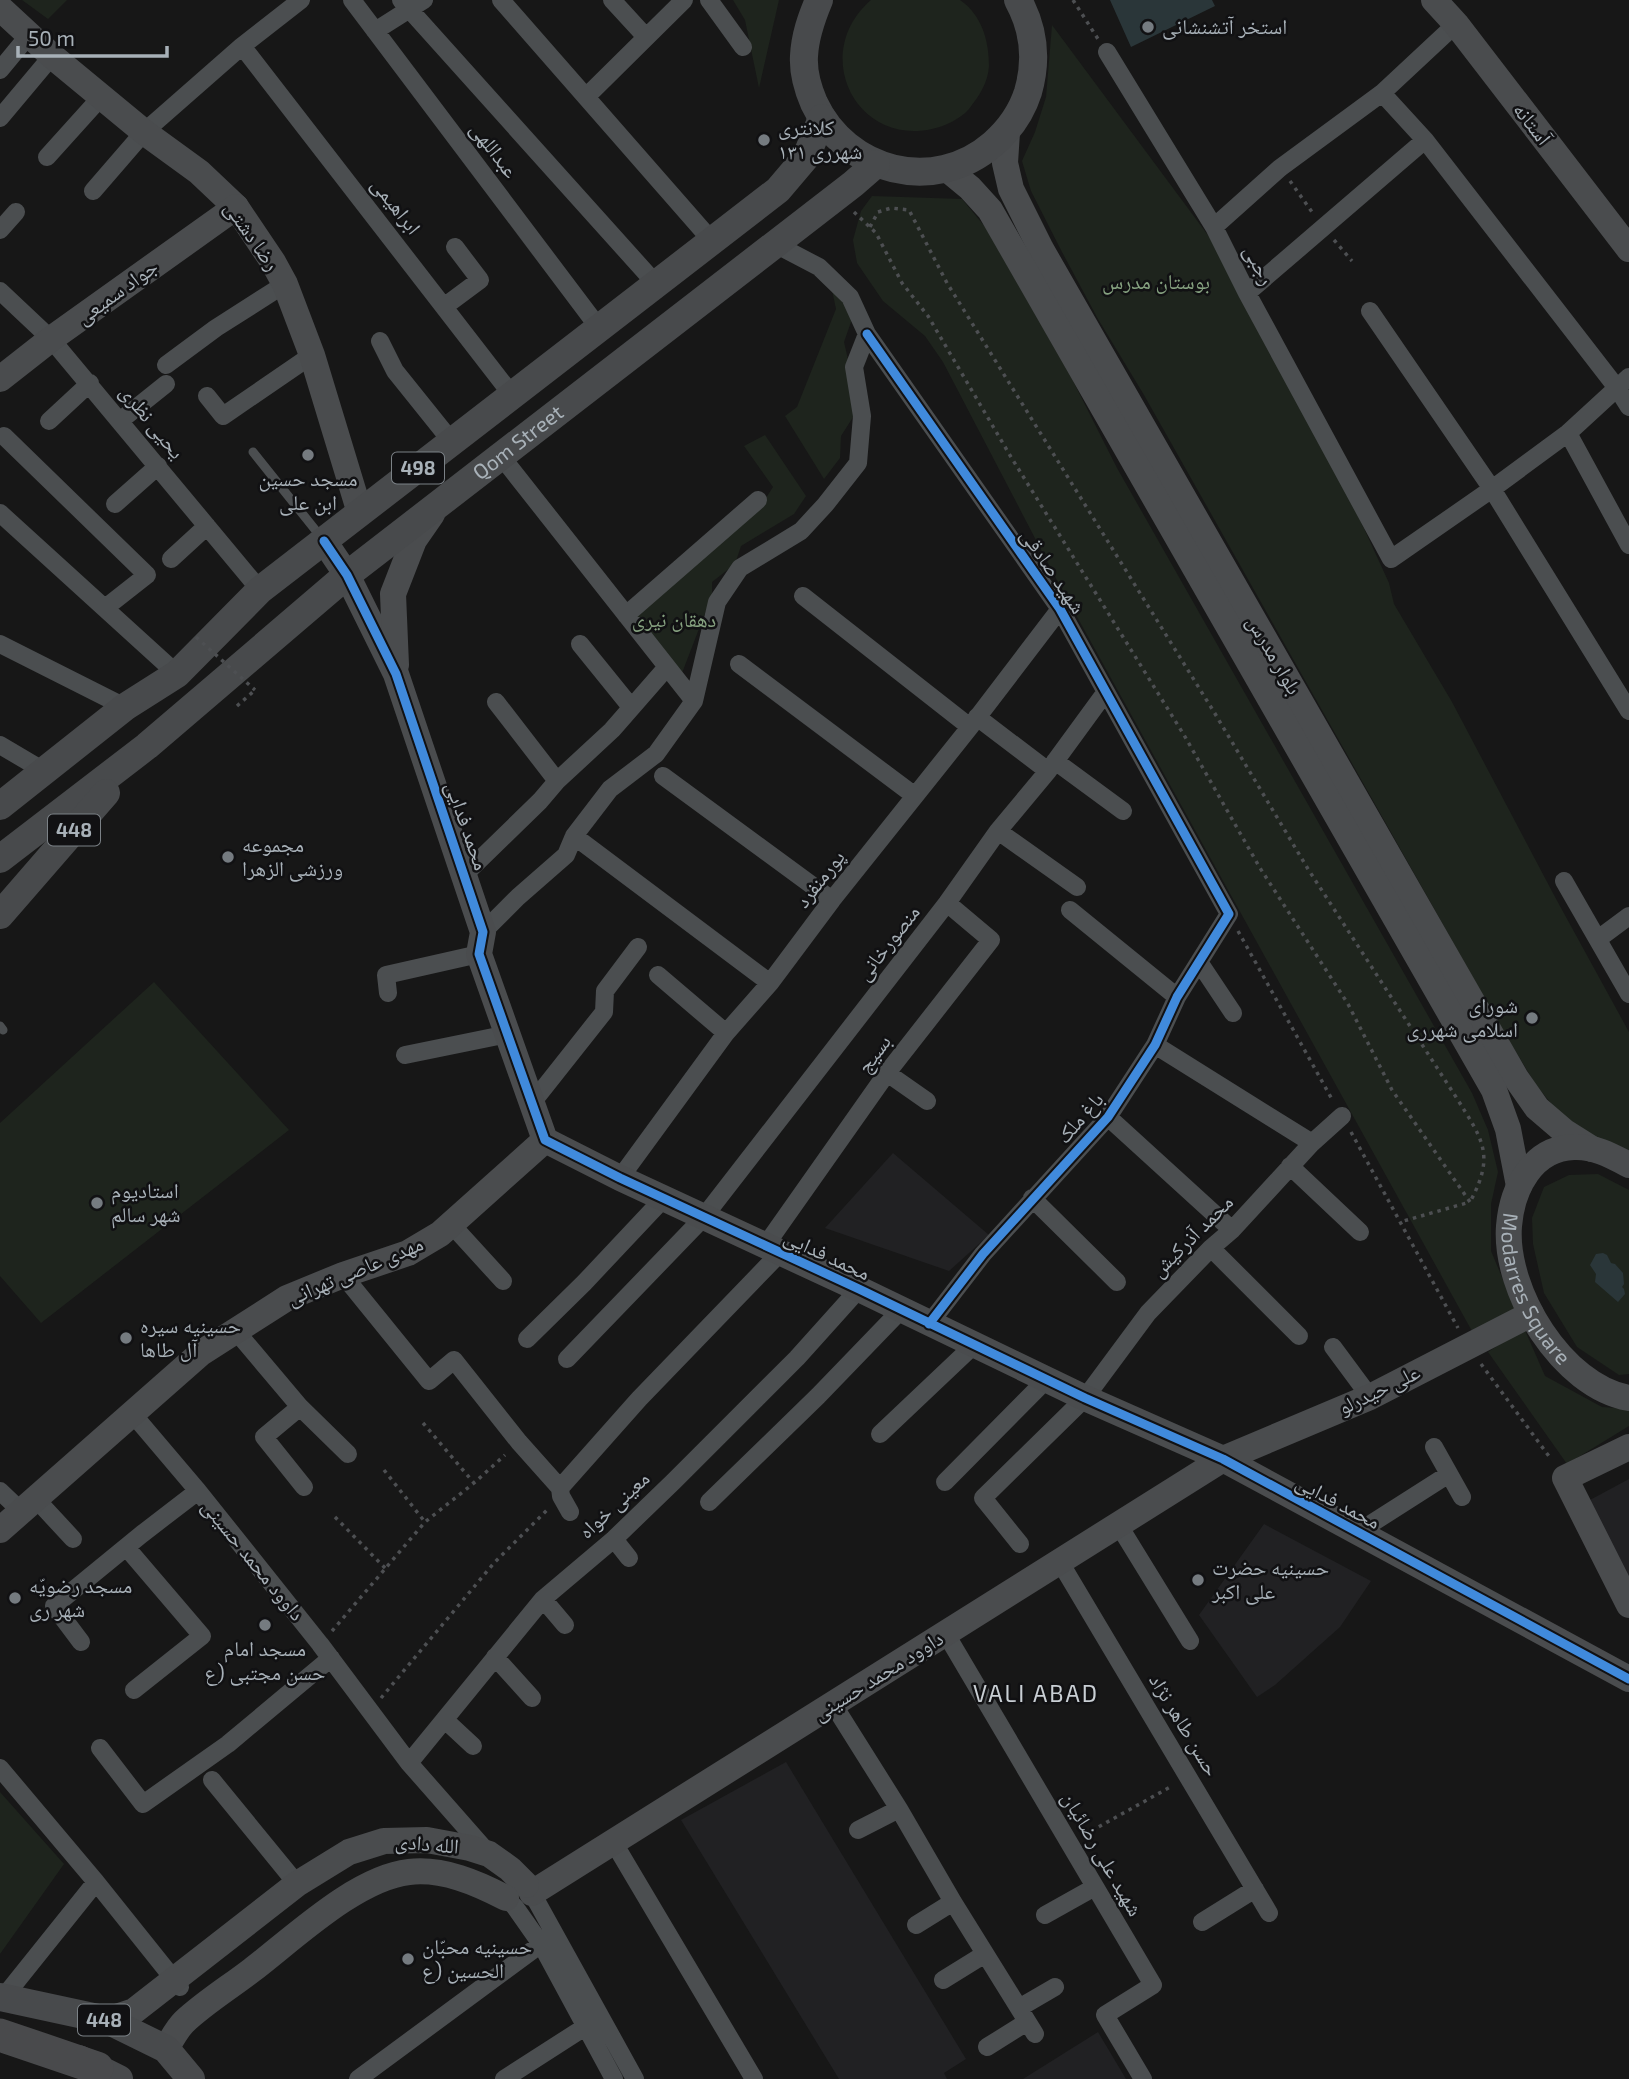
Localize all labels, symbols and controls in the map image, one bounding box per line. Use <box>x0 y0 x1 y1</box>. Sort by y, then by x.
place label: استخر آتشنشانی <box>1162 13 1287 40</box>
scale bar <box>18 14 166 58</box>
marker: استخر آتشنشانی <box>1140 19 1156 35</box>
text: 50 m <box>28 25 75 50</box>
street label: آستانه <box>1509 97 1558 150</box>
place label: کلانتری ۱۳۱ شهرری <box>778 114 862 164</box>
street label: عبداللهی <box>464 116 525 184</box>
marker: کلانتری ۱۳۱ شهرری <box>756 132 772 148</box>
street label: ابراهیمی <box>366 172 427 240</box>
street label: رضا دشتی <box>219 196 286 276</box>
street label: رجبی <box>1238 240 1281 290</box>
street label: جواد سمیعی <box>70 253 163 330</box>
park label: بوستان مدرس <box>1102 268 1210 295</box>
street label: یحیی نظری <box>114 379 191 464</box>
street label: Qom Street <box>467 399 568 485</box>
marker: مسجد حسین ابن علی <box>300 447 316 463</box>
road number: 498 <box>392 453 444 484</box>
place label: مسجد حسین ابن علی <box>258 465 358 516</box>
street label: شهید صادقی <box>1015 523 1092 619</box>
park label: دهقان نیری <box>632 606 716 632</box>
street label: بلوار مدرس <box>1241 610 1308 699</box>
street label: محمد فدایی <box>440 778 495 874</box>
road number: 448 <box>48 814 100 846</box>
place label: مجموعه ورزشی الزهرا <box>242 831 343 882</box>
street label: پورمنفرد <box>789 844 850 913</box>
marker: مجموعه ورزشی الزهرا <box>220 849 236 865</box>
street label: منصورخانی <box>850 899 926 986</box>
place label: شورای اسلامی شهرری <box>1406 992 1518 1043</box>
marker: شورای اسلامی شهرری <box>1524 1010 1540 1026</box>
street label: بسیج <box>850 1029 897 1078</box>
street label: باغ ملک <box>1050 1086 1109 1149</box>
place label: استادیوم شهر سالم <box>111 1177 181 1229</box>
street label: محمد آذرکیش <box>1145 1189 1239 1283</box>
marker: استادیوم شهر سالم <box>89 1195 105 1211</box>
street label: Modarres Square <box>1497 1212 1576 1369</box>
street label: محمد فدایی <box>780 1223 875 1286</box>
street label: مهدی عاصی تهرانی <box>283 1230 427 1311</box>
place label: حسینیه سیره آل طاها <box>140 1312 241 1362</box>
marker: حسینیه سیره آل طاها <box>118 1330 134 1346</box>
street label: علی حیدرلو <box>1333 1358 1425 1421</box>
street label: معینی خواه <box>572 1465 655 1544</box>
street label: محمد فدایی <box>1291 1468 1385 1535</box>
street label: داوود محمد حسینی <box>196 1493 311 1626</box>
place label: حسینیه حضرت علی اکبر <box>1211 1554 1329 1605</box>
place label: مسجد رضویّه شهر ری <box>29 1572 132 1622</box>
marker: حسینیه حضرت علی اکبر <box>1190 1572 1206 1588</box>
marker: مسجد رضویّه شهر ری <box>7 1590 23 1606</box>
marker: مسجد امام حسن مجتبی (ع <box>257 1617 273 1633</box>
street label: داوود محمد حسینی <box>807 1625 948 1727</box>
place label: مسجد امام حسن مجتبی (ع <box>205 1635 325 1686</box>
street label: حسن طاهر نژاد <box>1143 1668 1226 1781</box>
district label: VALI ABAD <box>973 1679 1099 1707</box>
street label: شهید علی رضائیان <box>1056 1786 1149 1921</box>
street label: الله دادی <box>394 1827 460 1859</box>
place label: حسینیه محبّان الحسین (ع <box>422 1933 532 1984</box>
marker: حسینیه محبّان الحسین (ع <box>400 1951 416 1967</box>
road number: 448 <box>78 2004 130 2036</box>

